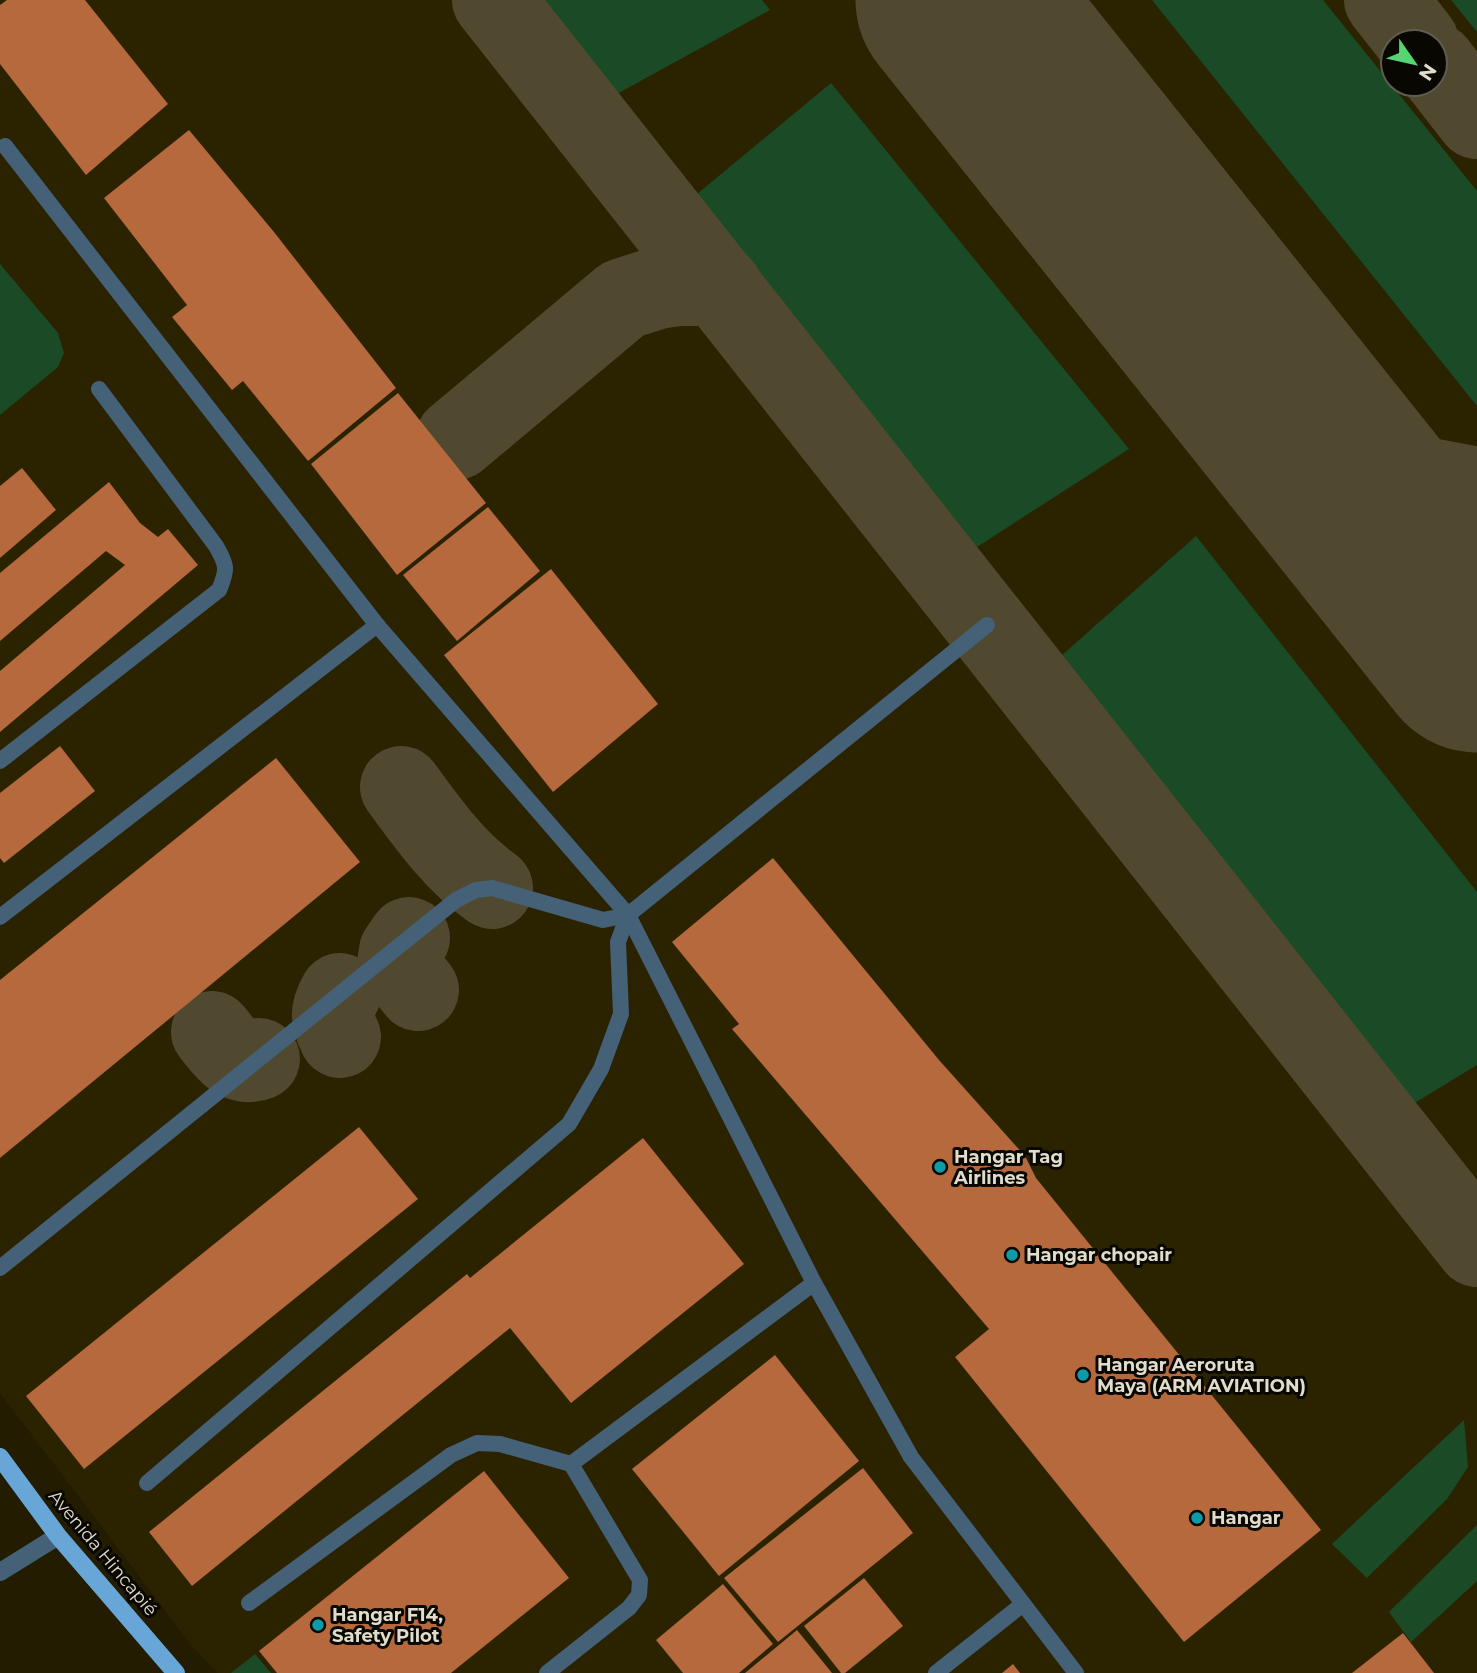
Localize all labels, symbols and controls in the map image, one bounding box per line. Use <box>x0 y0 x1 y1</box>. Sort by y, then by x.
north arrow <box>1379 28 1449 98</box>
text: N <box>1414 59 1442 85</box>
place label: Hangar Tag Airlines <box>953 1146 1063 1189</box>
marker: Hangar Tag Airlines <box>932 1159 948 1175</box>
place label: Hangar chopair <box>1026 1244 1172 1266</box>
marker: Hangar chopair <box>1004 1247 1020 1263</box>
place label: Hangar Aeroruta Maya (ARM AVIATION) <box>1097 1354 1306 1397</box>
marker: Hangar Aeroruta Maya (ARM AVIATION) <box>1075 1367 1091 1383</box>
street label: Avenida Hincapié <box>44 1486 162 1621</box>
place label: Hangar <box>1211 1507 1281 1529</box>
marker: Hangar <box>1189 1510 1205 1526</box>
place label: Hangar F14, Safety Pilot <box>332 1604 443 1647</box>
marker: Hangar F14, Safety Pilot <box>310 1617 326 1633</box>

